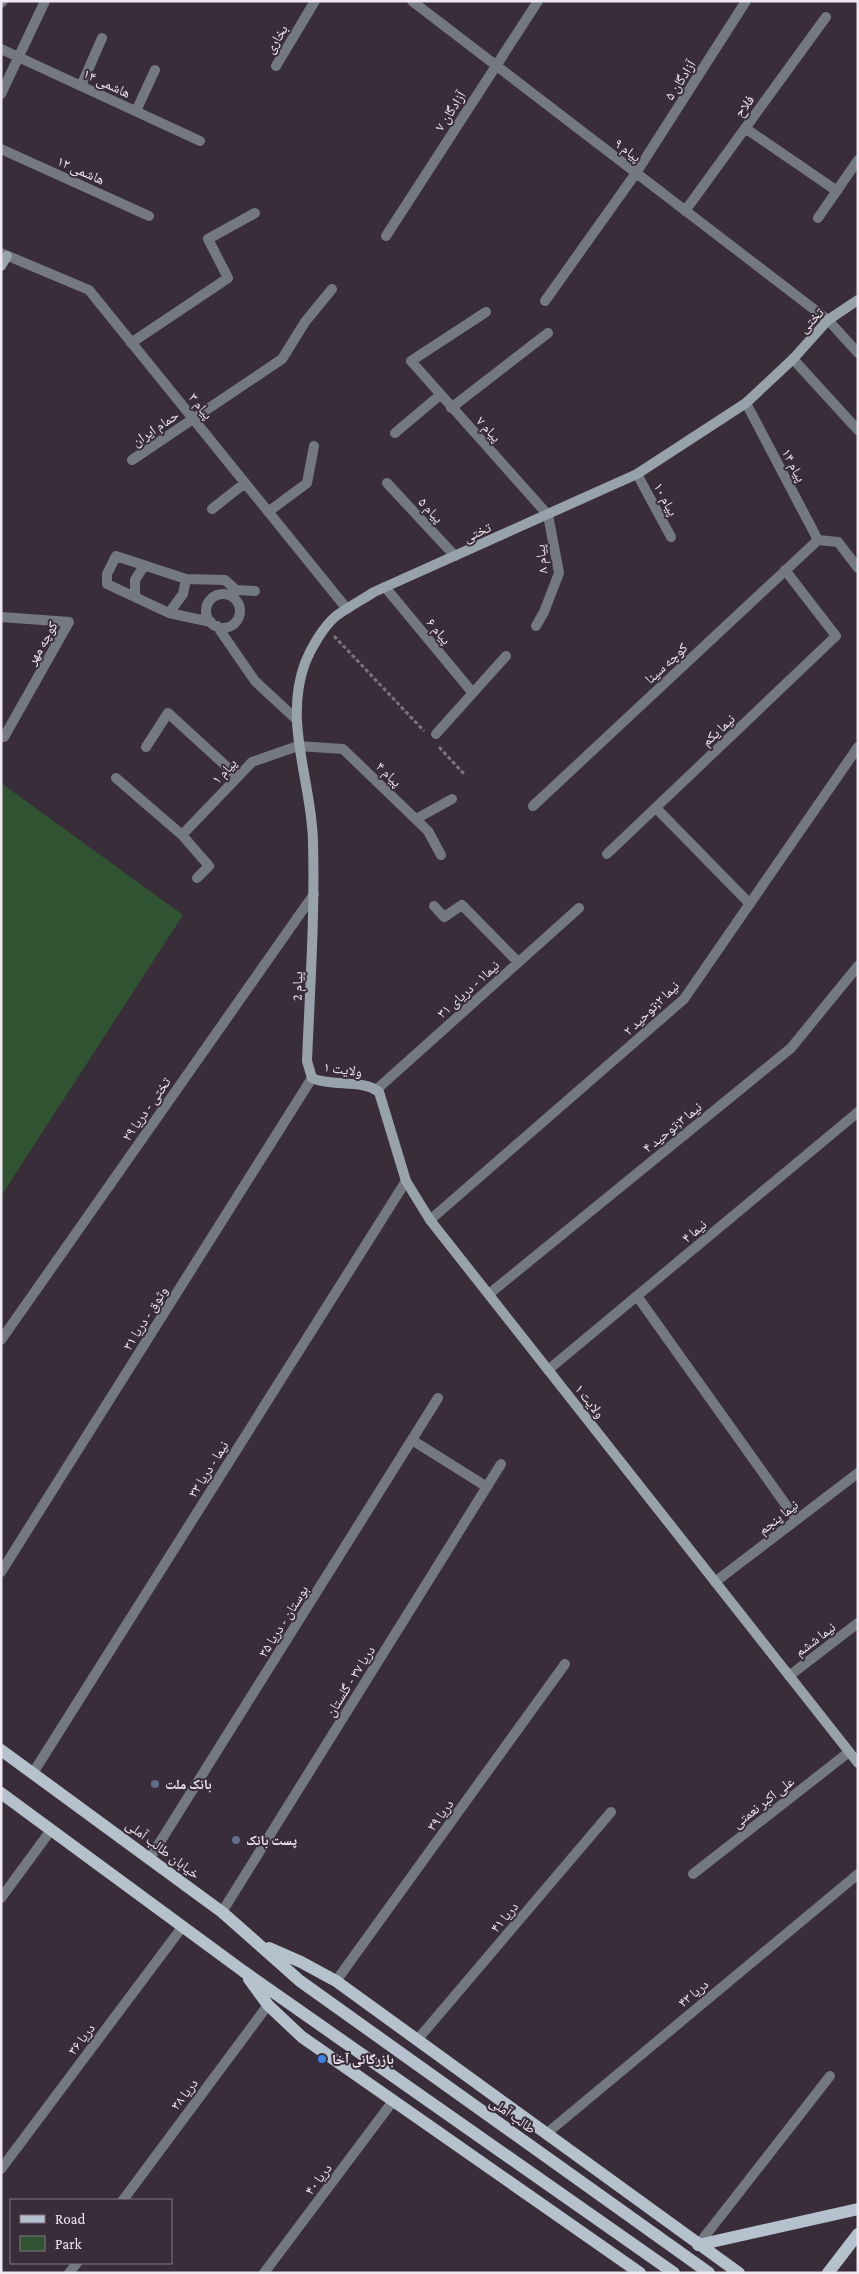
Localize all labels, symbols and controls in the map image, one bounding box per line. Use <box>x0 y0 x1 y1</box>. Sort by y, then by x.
street label: بخاری <box>261 22 292 57</box>
street label: آزادگان ۵ <box>661 57 700 103</box>
street label: هاشمی ۱۴ <box>80 65 133 102</box>
street label: آزادگان ۷ <box>431 88 470 134</box>
street label: فلاح <box>731 92 759 121</box>
street label: پیام ۹ <box>610 135 645 167</box>
street label: هاشمی ۱۲ <box>54 152 107 188</box>
street label: تختی <box>795 304 828 337</box>
street label: پيام ۳ <box>184 390 217 424</box>
street label: حمام ایران <box>129 406 183 451</box>
street label: پیام ۷ <box>472 413 505 447</box>
street label: پیام ۱۴ <box>777 446 809 486</box>
street label: پیام ۱۰ <box>649 480 681 520</box>
street label: پیام ۵ <box>414 494 447 528</box>
street label: تختی <box>461 519 494 546</box>
street label: پیام ۸ <box>531 543 552 574</box>
street label: پیام ۶ <box>422 615 455 649</box>
street label: کوچه مهر <box>23 618 62 669</box>
street label: کوچه سینا <box>641 639 691 687</box>
street label: نیما یکم <box>698 711 739 751</box>
street label: پیام ۱ <box>208 755 241 788</box>
street label: پیام ۴ <box>372 758 405 791</box>
street label: نیما۱ - دریای ۳۱ <box>434 957 503 1022</box>
street label: پیام 2 <box>288 971 308 1001</box>
street label: نیما ۲;توحید ۲ <box>620 977 683 1039</box>
street label: ولایت ۱ <box>322 1058 363 1081</box>
street label: تختی - دریا ۲۹ <box>118 1074 175 1144</box>
street label: نیما ۳;توحید ۴ <box>639 1098 705 1156</box>
street label: نیما ۴ <box>678 1216 710 1246</box>
street label: وثوق - دریا ۳۱ <box>119 1283 172 1353</box>
street label: ولایت ۱ <box>571 1381 608 1422</box>
street label: نیما - دریا ۳۳ <box>184 1438 232 1501</box>
street label: نیما پنجم <box>755 1496 803 1539</box>
street label: بوستان - دریا ۳۵ <box>255 1582 312 1660</box>
street label: نیما ششم <box>792 1618 840 1661</box>
street label: دریا ۳۷ - گلستان <box>322 1642 379 1720</box>
street label: علی اکبر نعمتی <box>729 1773 798 1832</box>
place label: بانک ملت <box>165 1776 212 1793</box>
marker: بانک ملت <box>149 1778 161 1790</box>
street label: دریا ۳۹ <box>423 1796 458 1834</box>
street label: خیابان طالب آملی <box>122 1816 203 1883</box>
place label: پست بانک <box>246 1832 297 1849</box>
marker: پست بانک <box>230 1834 242 1846</box>
street label: دریا ۴۱ <box>487 1898 522 1936</box>
street label: دریا ۴۳ <box>675 1976 712 2011</box>
street label: دریا ۳۶ <box>64 2020 99 2058</box>
place label: بازرگانی آخا <box>332 2051 394 2068</box>
marker: بازرگانی آخا <box>316 2053 328 2065</box>
street label: دریا ۳۸ <box>167 2075 202 2113</box>
street label: طالب آملی <box>486 2093 539 2137</box>
street label: دریا ۴۰ <box>301 2160 336 2198</box>
legend <box>10 2199 172 2264</box>
text: Road <box>55 2211 86 2227</box>
text: Park <box>55 2236 82 2252</box>

